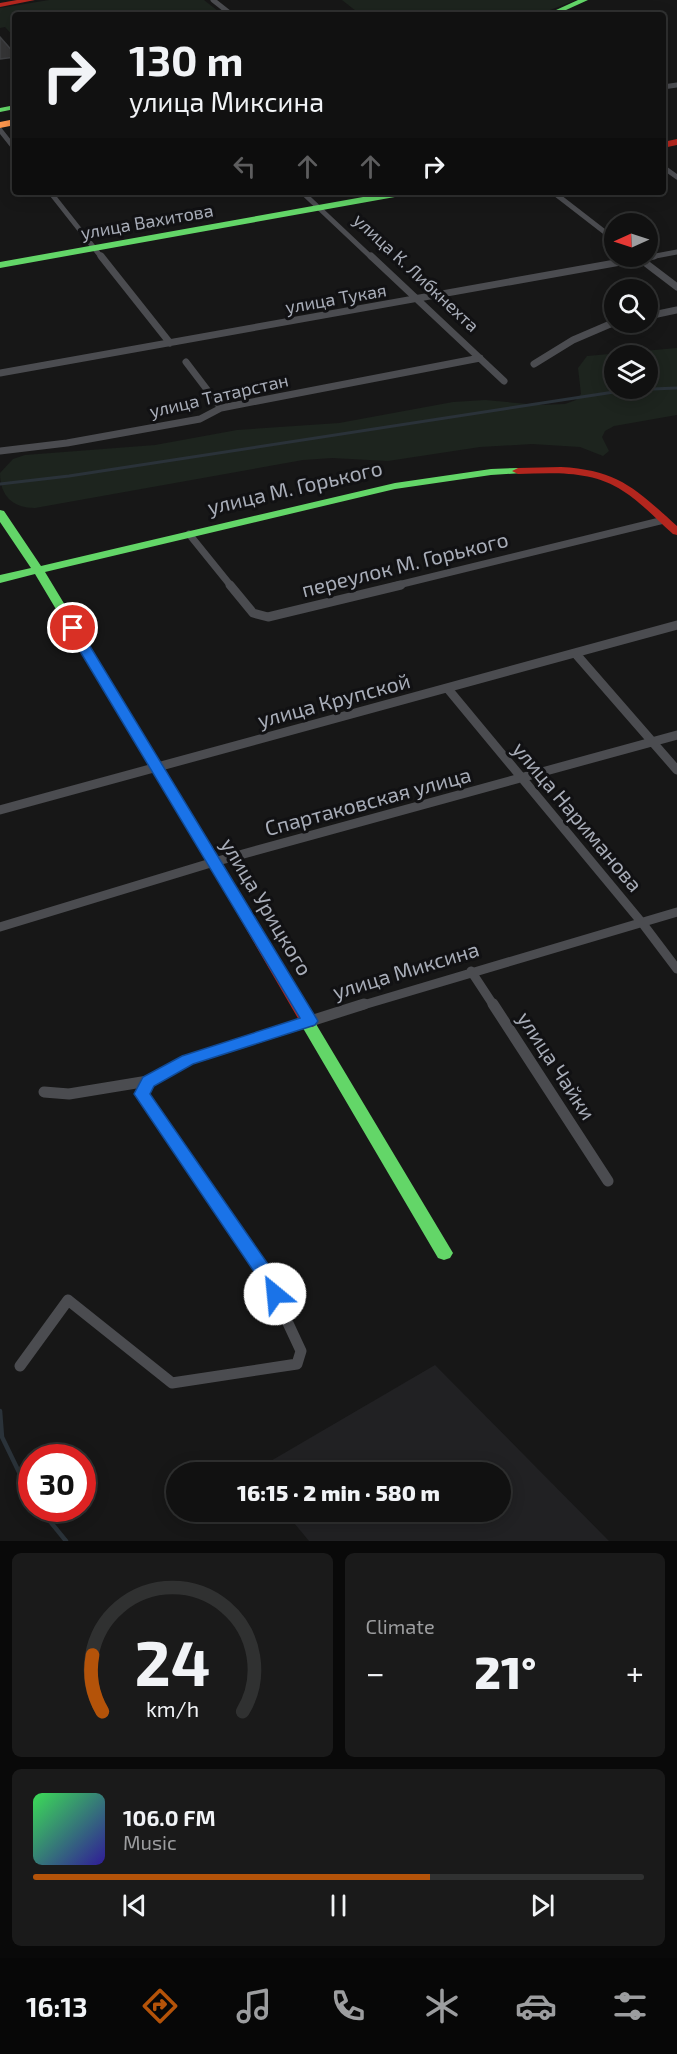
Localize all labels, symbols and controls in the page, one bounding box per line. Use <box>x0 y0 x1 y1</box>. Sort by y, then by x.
text: 130 m <box>129 34 244 84</box>
icon: right <box>30 36 108 114</box>
text: улица Миксина <box>129 85 324 117</box>
icon: left <box>228 150 261 183</box>
icon: ahead <box>291 150 324 183</box>
icon: ahead <box>354 150 387 183</box>
icon: right <box>417 150 450 183</box>
street label: улица Вахитова <box>79 199 215 244</box>
street label: улица К. Либкнехта <box>349 208 484 336</box>
north arrow <box>604 213 658 267</box>
map controls <box>604 213 658 399</box>
street label: улица Тукая <box>283 278 388 318</box>
button: search <box>604 279 658 333</box>
button: layers <box>604 345 658 399</box>
street label: улица Татарстан <box>147 368 290 422</box>
street label: улица М. Горького <box>205 454 385 520</box>
street label: переулок М. Горького <box>299 526 511 602</box>
pin <box>47 602 98 653</box>
icon: arrive <box>56 611 89 644</box>
street label: улица Крупской <box>254 667 413 733</box>
street label: улица Нариманова <box>507 736 648 897</box>
street label: Спартаковская улица <box>262 761 474 841</box>
street label: улица Урицкого <box>215 833 318 980</box>
street label: улица Миксина <box>329 935 482 1005</box>
street label: улица Чайки <box>512 1006 602 1125</box>
position arrow <box>243 1262 307 1326</box>
speed limit sign: 30 <box>18 1444 96 1522</box>
text: 16:15 · 2 min · 580 m <box>237 1479 440 1505</box>
text: Climate <box>366 1614 435 1638</box>
text: 24 <box>134 1624 210 1699</box>
text: 21° <box>474 1644 536 1698</box>
text: − <box>366 1652 385 1692</box>
text: + <box>626 1652 644 1692</box>
text: km/h <box>146 1696 199 1721</box>
text: 106.0 FM <box>123 1804 216 1830</box>
text: Music <box>123 1830 177 1854</box>
icon: previous <box>118 1889 151 1922</box>
icon: pause <box>322 1889 355 1922</box>
icon: next <box>526 1889 559 1922</box>
icon: directions <box>139 1985 181 2027</box>
icon: music <box>233 1985 275 2027</box>
icon: phone <box>327 1985 369 2027</box>
icon: climate <box>421 1985 463 2027</box>
icon: car <box>515 1985 557 2027</box>
icon: filters <box>609 1985 651 2027</box>
text: 16:13 <box>26 1990 87 2022</box>

